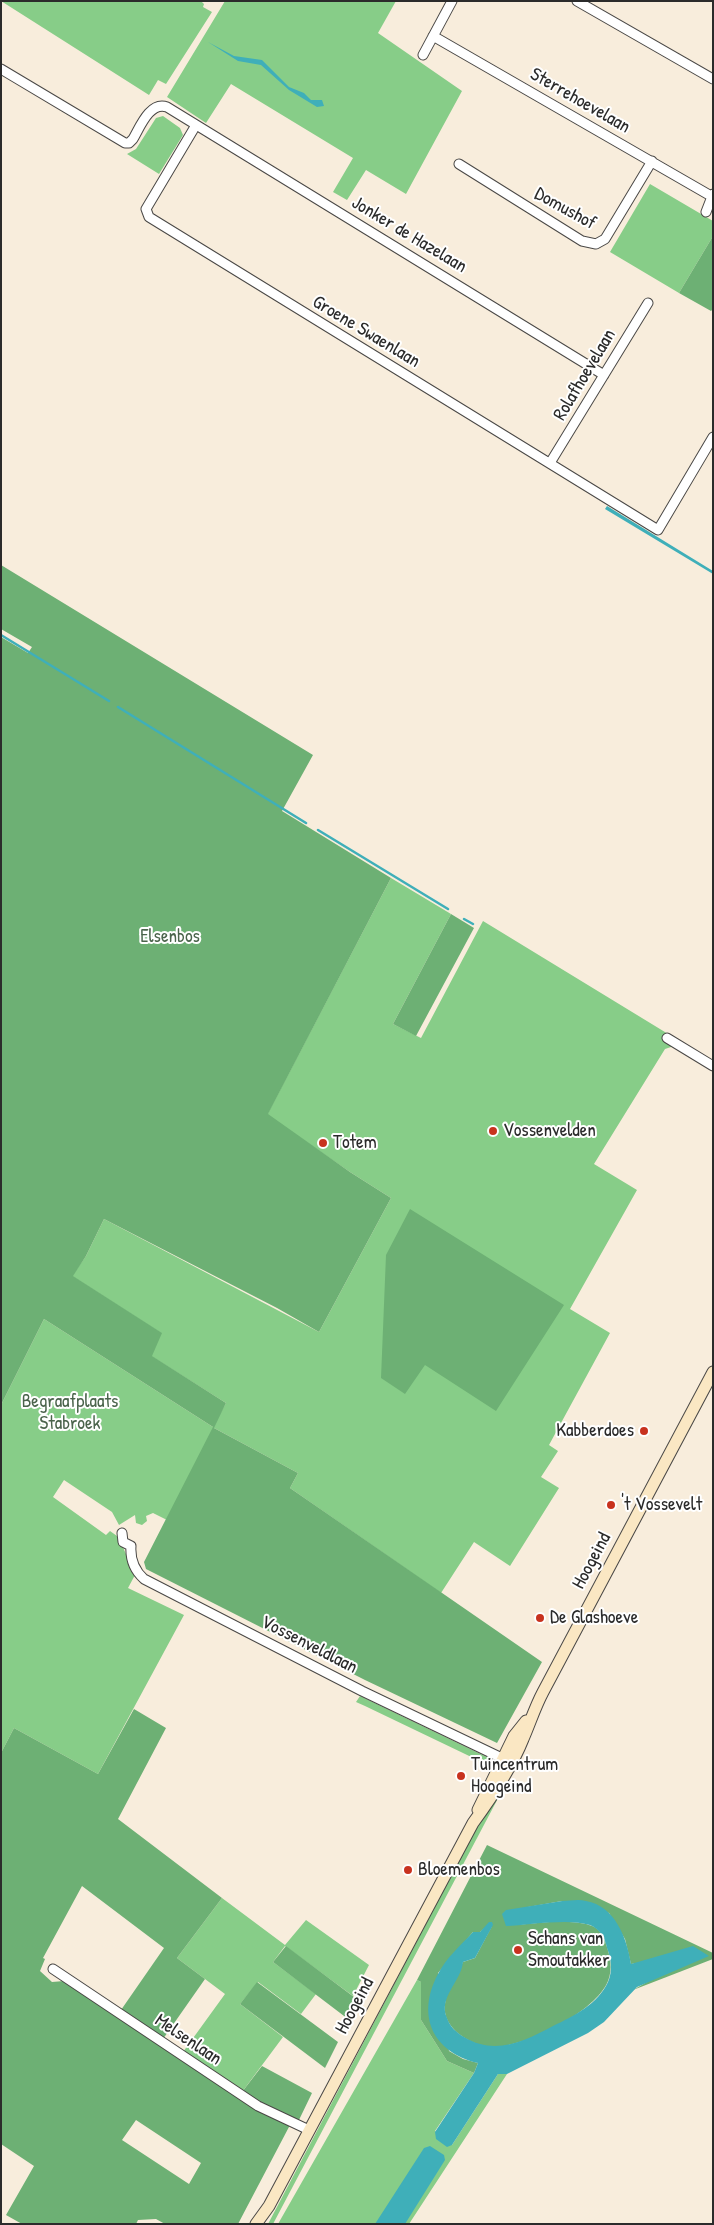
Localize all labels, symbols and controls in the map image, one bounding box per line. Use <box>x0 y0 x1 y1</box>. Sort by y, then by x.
street label: Sterrehoevelaan <box>526 63 634 139</box>
street label: Domushof <box>530 183 600 235</box>
street label: Jonker de Hazelaan <box>347 192 471 278</box>
street label: Groene Swaenlaan <box>308 291 424 373</box>
street label: Rolafhoevelaan <box>549 325 621 425</box>
park label: Elsenbos <box>140 926 200 948</box>
place label: Vossenvelden <box>503 1120 596 1142</box>
marker: Vossenvelden <box>487 1125 499 1137</box>
place label: Totem <box>333 1132 377 1154</box>
marker: Totem <box>317 1137 329 1149</box>
park label: Begraafplaats Stabroek <box>22 1391 118 1435</box>
place label: Kabberdoes <box>556 1420 634 1442</box>
marker: Kabberdoes <box>638 1425 650 1437</box>
place label: 't Vossevelt <box>621 1494 702 1516</box>
marker: 't Vossevelt <box>605 1499 617 1511</box>
street label: Hoogeind <box>568 1529 616 1593</box>
place label: De Glashoeve <box>550 1607 638 1629</box>
street label: Vossenveldlaan <box>257 1611 361 1679</box>
marker: De Glashoeve <box>534 1612 546 1624</box>
place label: Tuincentrum Hoogeind <box>471 1754 558 1798</box>
marker: Tuincentrum Hoogeind <box>455 1770 467 1782</box>
place label: Bloemenbos <box>418 1859 500 1881</box>
marker: Bloemenbos <box>402 1864 414 1876</box>
place label: Schans van Smoutakker <box>528 1928 610 1972</box>
marker: Schans van Smoutakker <box>512 1944 524 1956</box>
street label: Hoogeind <box>331 1974 379 2038</box>
street label: Melsenlaan <box>150 2009 226 2071</box>

